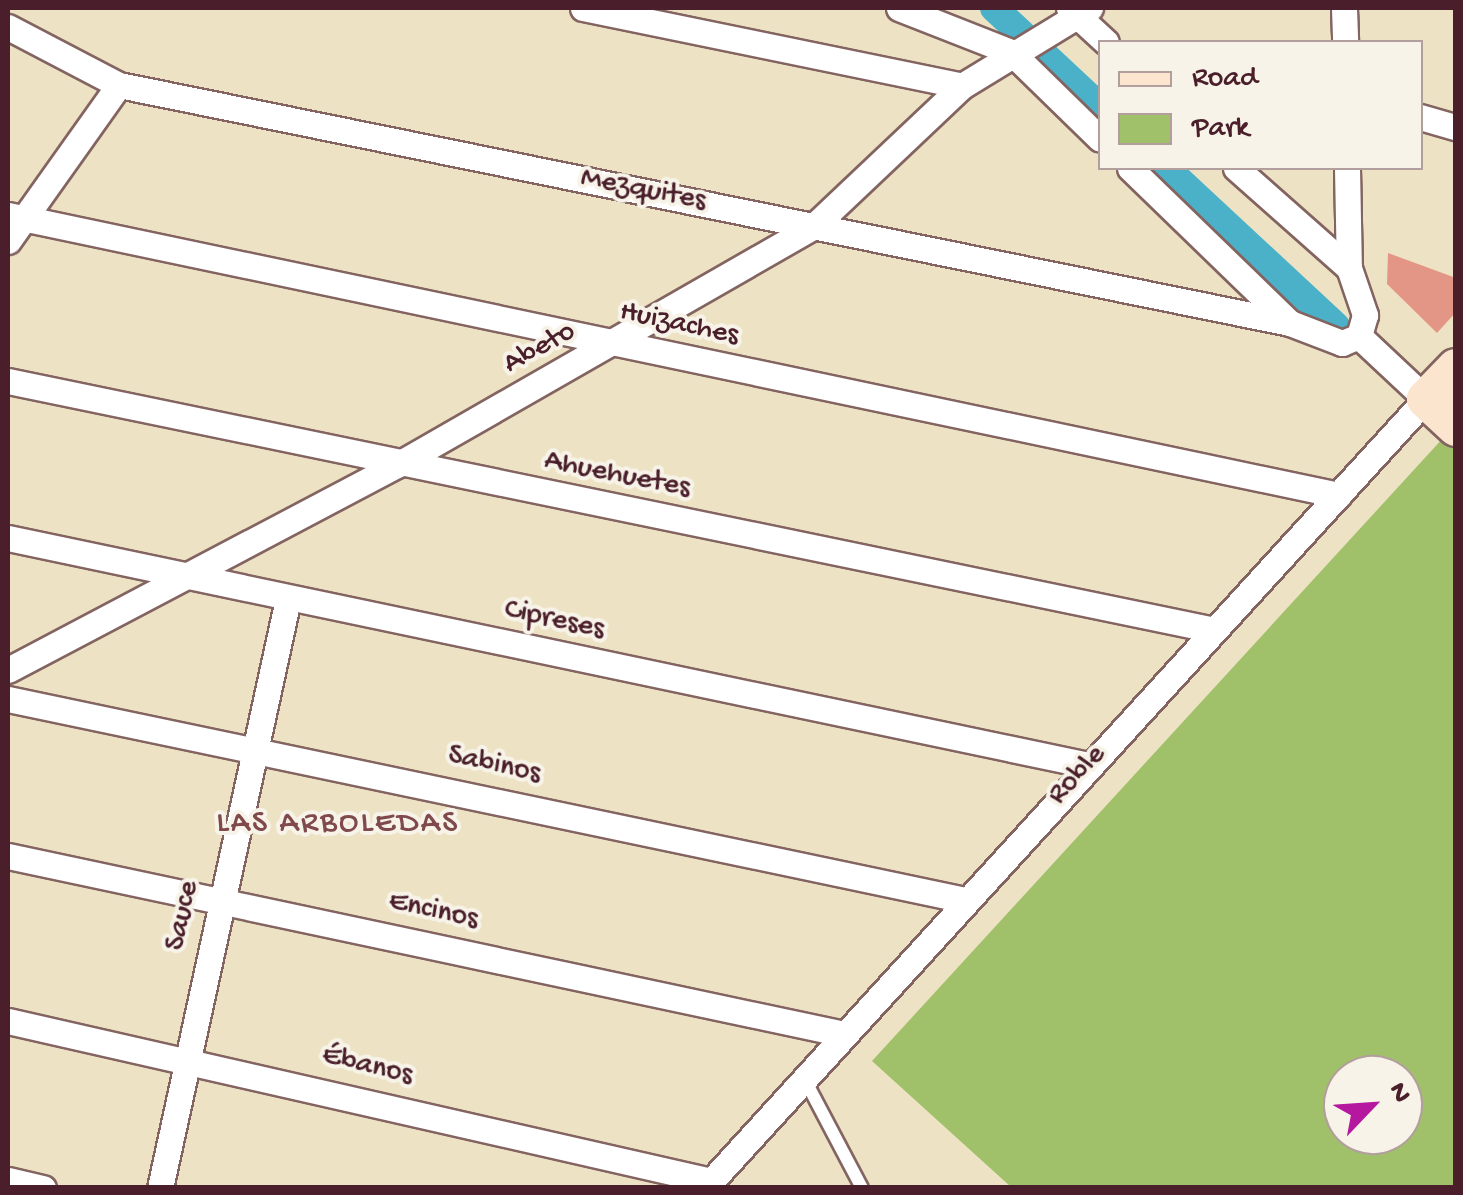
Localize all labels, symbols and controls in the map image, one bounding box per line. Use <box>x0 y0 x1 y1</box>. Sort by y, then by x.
legend <box>1098 40 1423 170</box>
text: Road <box>1192 62 1258 97</box>
text: Park <box>1192 112 1249 147</box>
street label: Mezquites <box>577 161 709 221</box>
street label: Huizaches <box>616 295 742 355</box>
street label: Abeto <box>498 315 582 383</box>
street label: Ahuehuetes <box>541 444 693 508</box>
street label: Cipreses <box>501 593 607 649</box>
street label: Roble <box>1041 738 1115 814</box>
street label: Sabinos <box>444 739 544 793</box>
district label: LAS ARBOLEDAS <box>216 805 460 843</box>
street label: Sauce <box>159 878 209 954</box>
street label: Encinos <box>385 885 481 939</box>
street label: Ébanos <box>318 1039 416 1095</box>
north arrow <box>1323 1055 1423 1155</box>
text: N <box>1380 1078 1418 1108</box>

